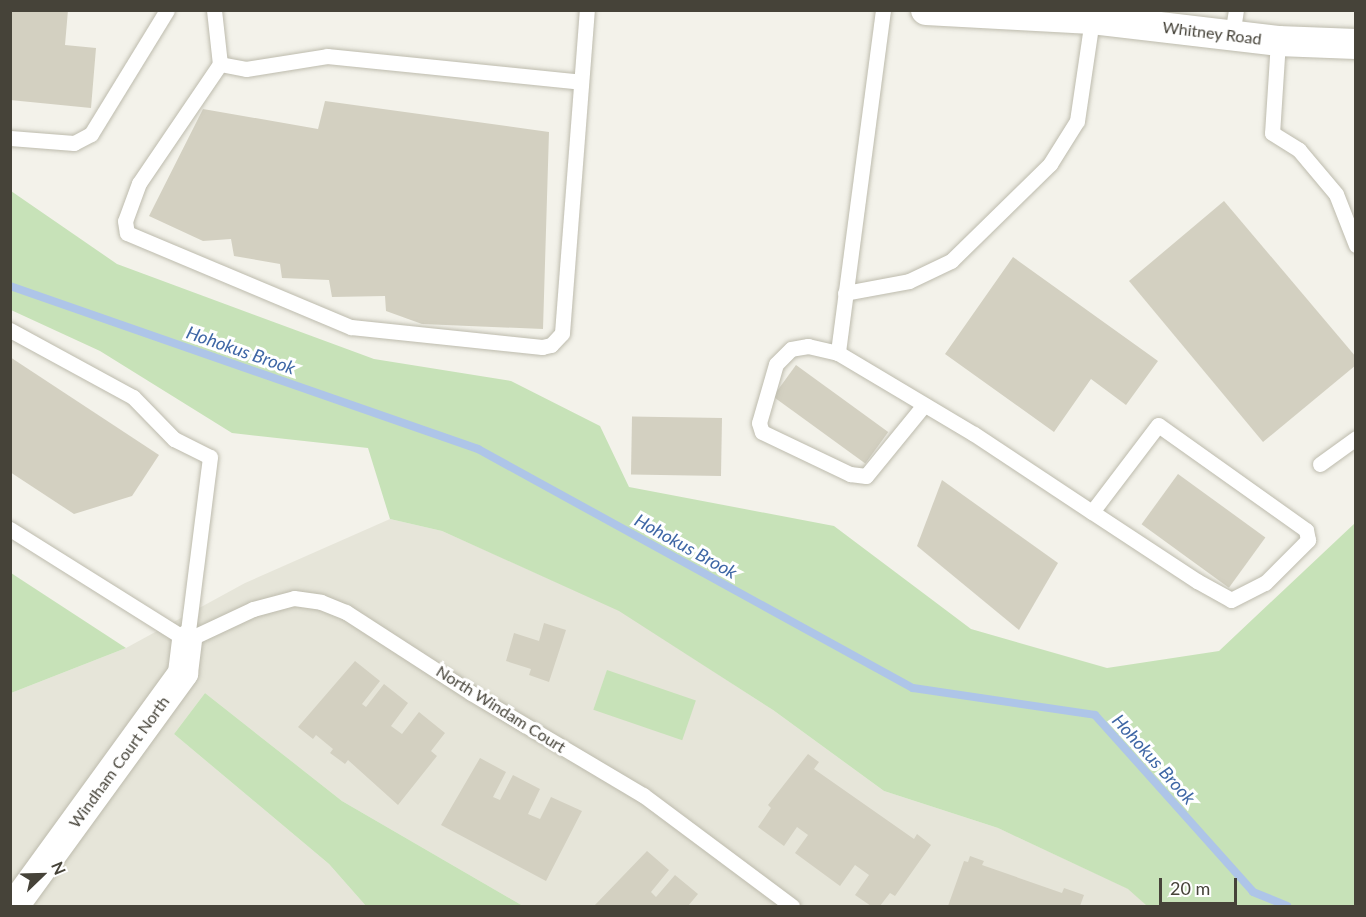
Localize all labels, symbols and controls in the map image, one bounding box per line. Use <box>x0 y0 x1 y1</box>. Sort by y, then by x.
street label: Whitney Road <box>1161 17 1263 49</box>
water label: Hohokus Brook <box>184 321 298 379</box>
water label: Hohokus Brook <box>631 509 741 583</box>
street label: North Windam Court <box>433 661 569 757</box>
street label: Windham Court North <box>65 692 173 832</box>
water label: Hohokus Brook <box>1108 709 1200 809</box>
north arrow <box>12 845 72 905</box>
text: N <box>48 858 70 877</box>
scale bar <box>1162 866 1240 904</box>
text: 20 m <box>1170 877 1210 899</box>

